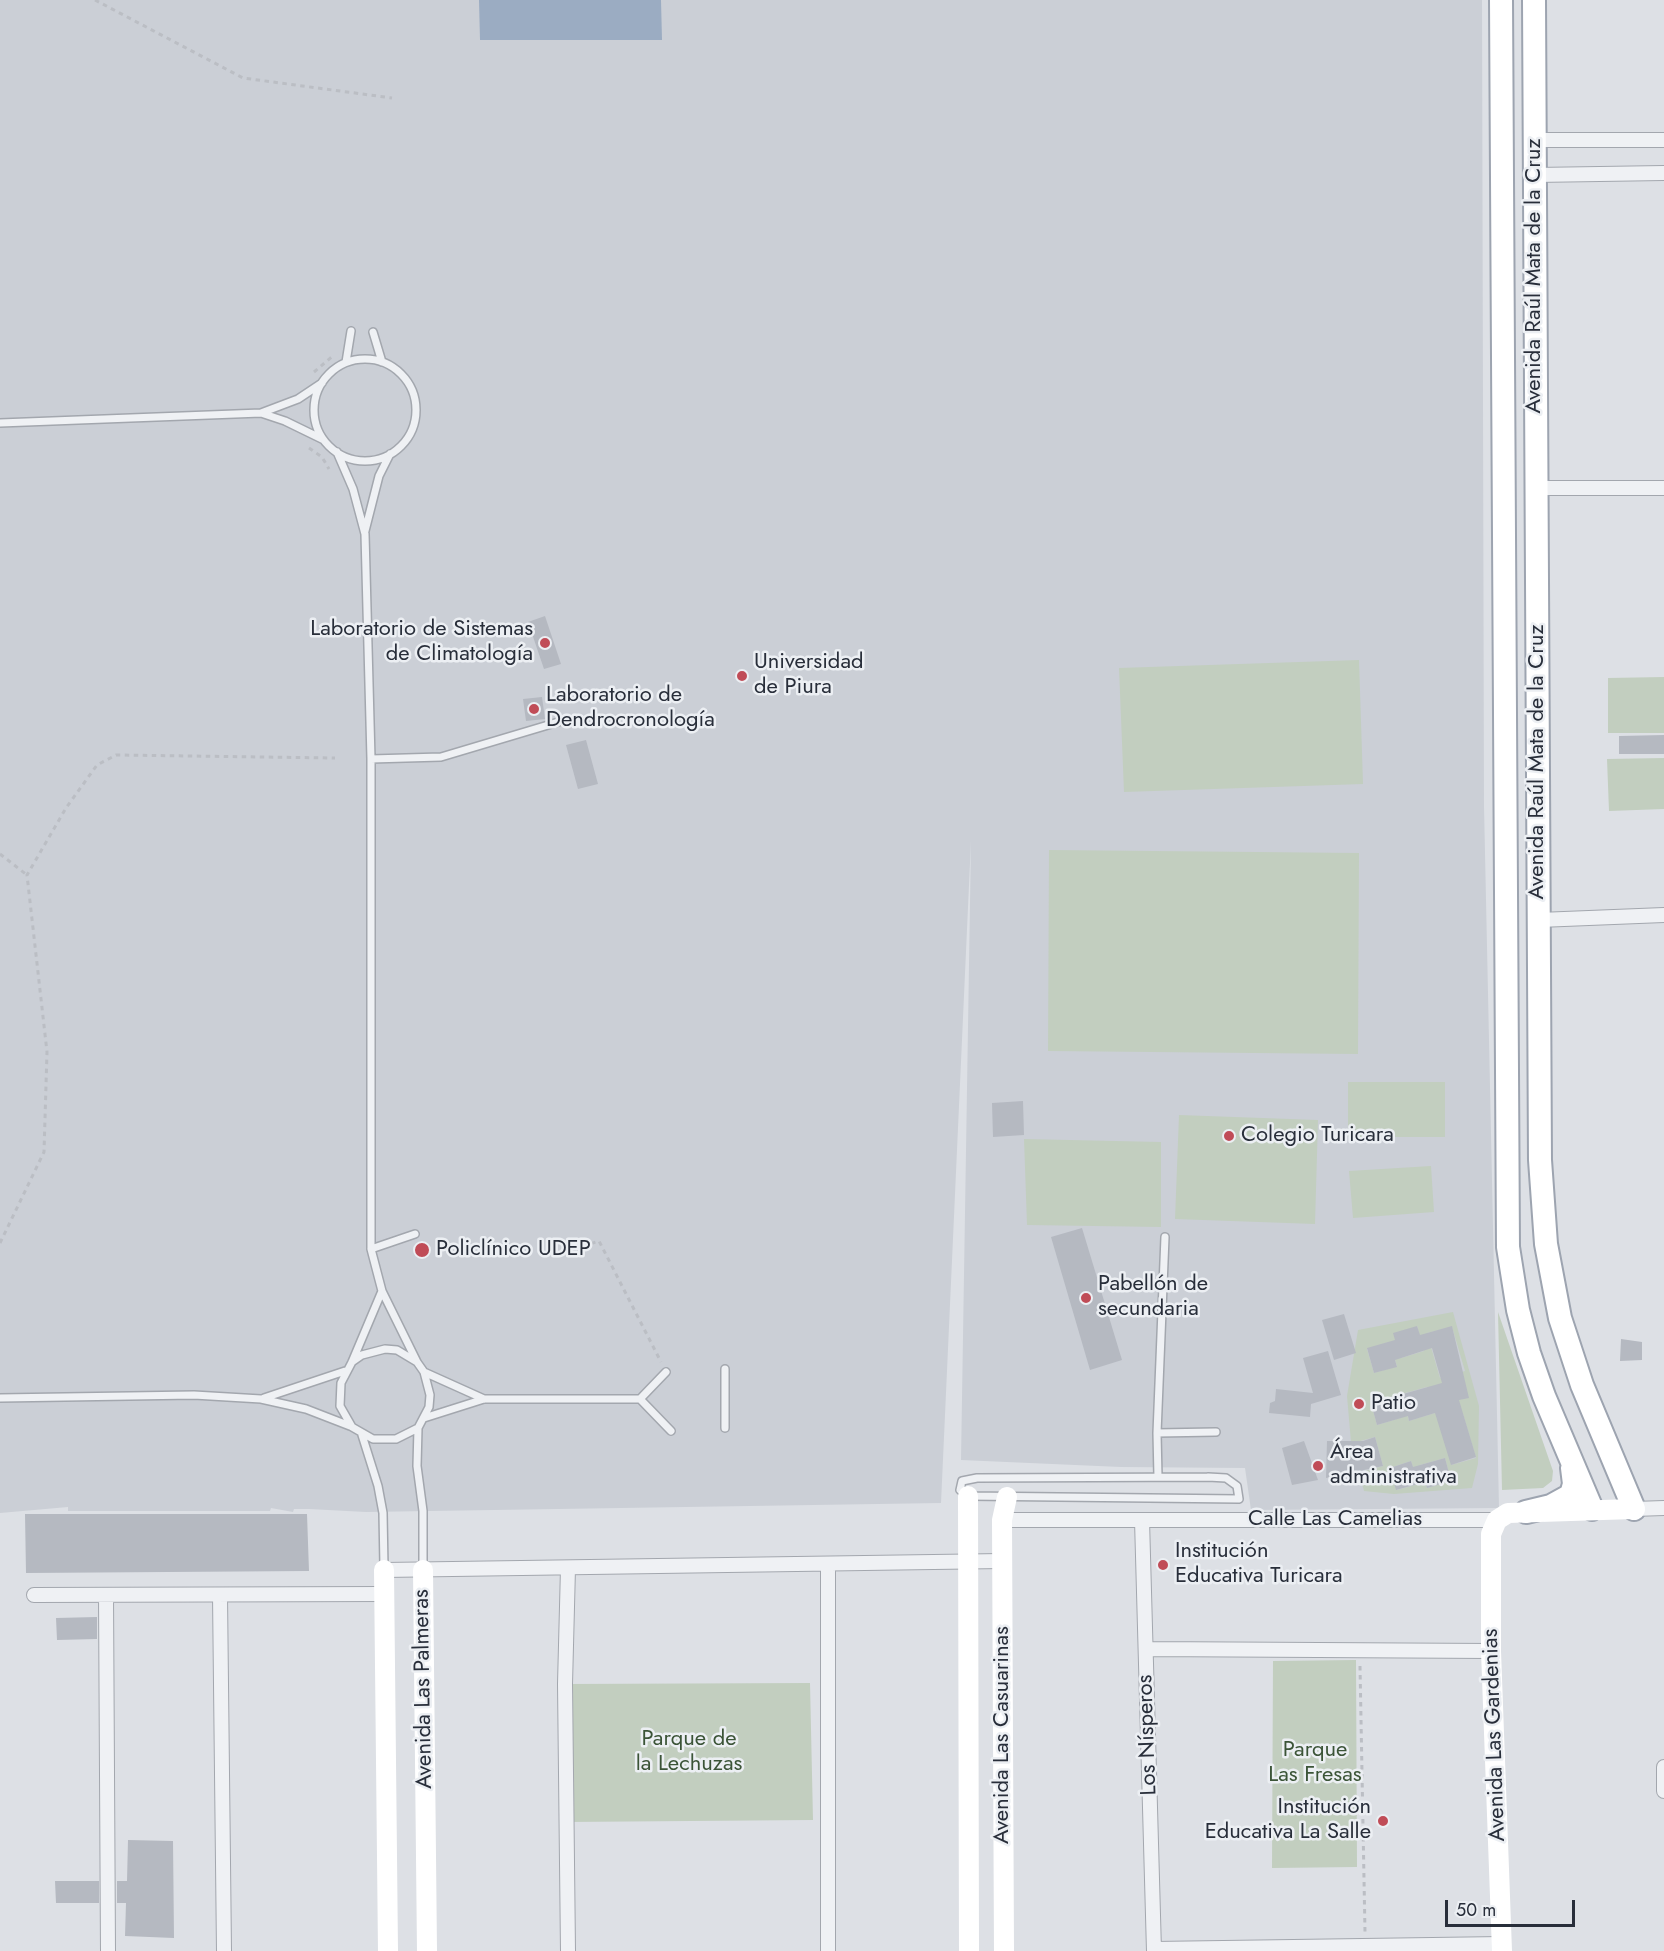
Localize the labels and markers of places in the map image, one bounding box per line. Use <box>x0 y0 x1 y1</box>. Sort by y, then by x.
place label: Laboratorio de Sistemas de Climatología <box>310 617 533 668</box>
marker: Laboratorio de Sistemas de Climatología <box>538 636 552 650</box>
place label: Universidad de Piura <box>754 650 864 702</box>
marker: Universidad de Piura <box>735 669 749 683</box>
place label: Laboratorio de Dendrocronología <box>546 683 715 734</box>
marker: Laboratorio de Dendrocronología <box>527 702 541 716</box>
place label: Colegio Turicara <box>1241 1123 1394 1149</box>
marker: Colegio Turicara <box>1222 1129 1236 1143</box>
place label: Policlínico UDEP <box>436 1237 591 1263</box>
marker: Policlínico UDEP <box>413 1241 431 1259</box>
place label: Pabellón de secundaria <box>1098 1272 1208 1324</box>
marker: Pabellón de secundaria <box>1079 1291 1093 1305</box>
place label: Patio <box>1371 1391 1416 1417</box>
marker: Patio <box>1352 1397 1366 1411</box>
place label: Área administrativa <box>1330 1440 1457 1492</box>
marker: Área administrativa <box>1311 1459 1325 1473</box>
place label: Institución Educativa Turicara <box>1175 1539 1343 1591</box>
marker: Institución Educativa Turicara <box>1156 1558 1170 1572</box>
place label: Institución Educativa La Salle <box>1205 1795 1371 1846</box>
marker: Institución Educativa La Salle <box>1376 1814 1390 1828</box>

